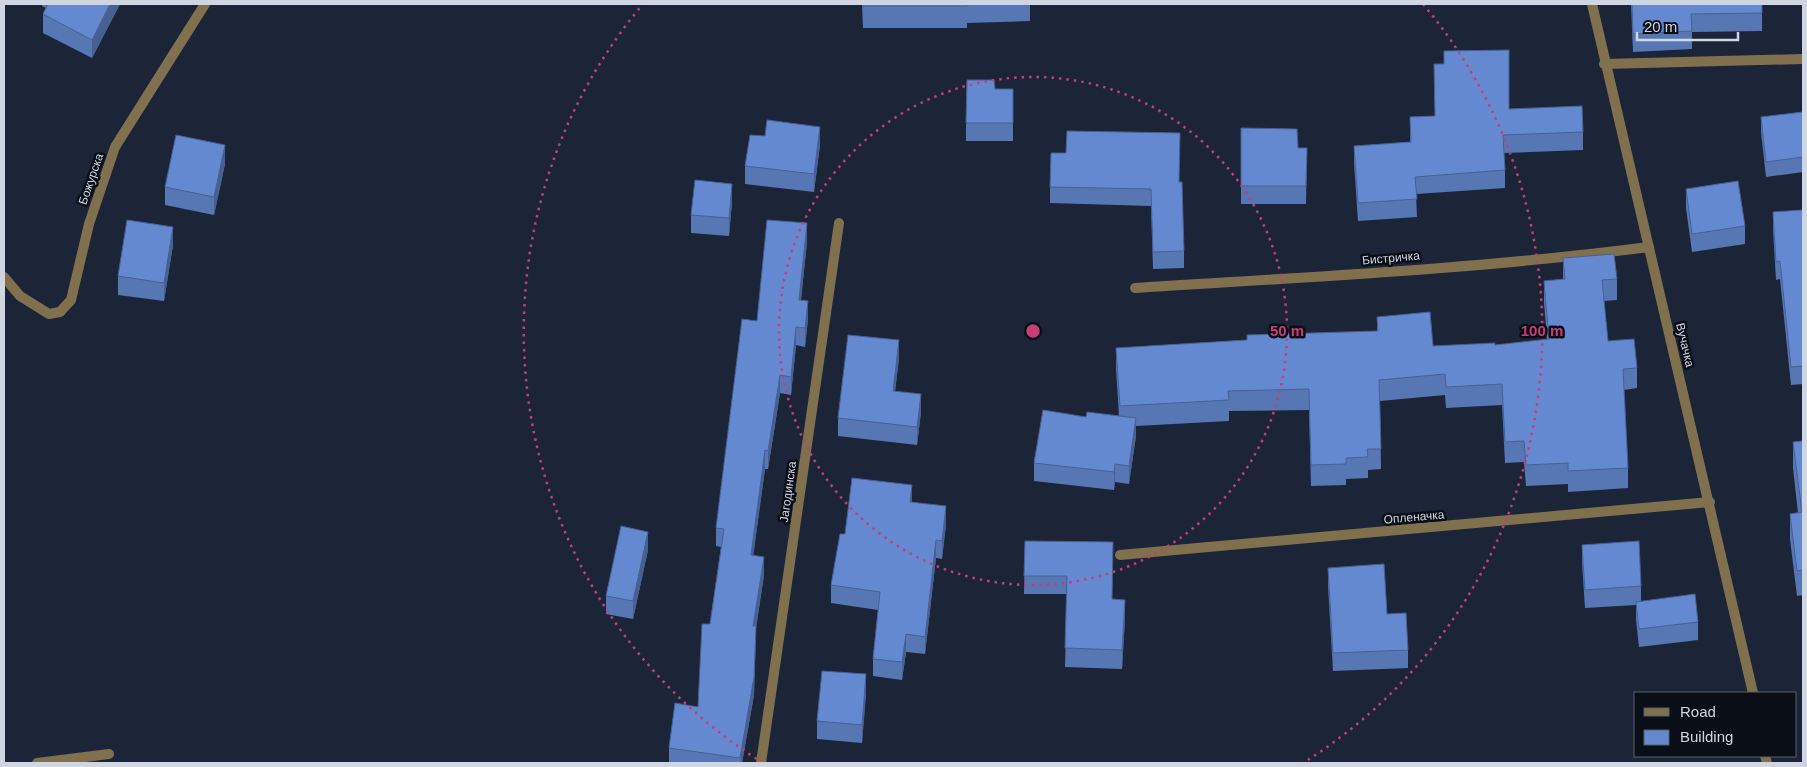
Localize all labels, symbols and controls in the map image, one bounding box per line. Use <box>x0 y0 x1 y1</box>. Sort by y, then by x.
scale bar <box>1637 10 1738 42</box>
text: 20 m <box>1644 18 1677 35</box>
street label: Божурска <box>76 151 106 206</box>
street label: Бистричка <box>1362 248 1421 267</box>
centre of rings <box>1024 322 1042 340</box>
text: 50 m <box>1270 322 1304 339</box>
text: 100 m <box>1521 322 1563 339</box>
street label: Вучачка <box>1673 322 1697 369</box>
street label: Јагодинска <box>777 460 799 524</box>
street label: Опленачка <box>1383 507 1445 527</box>
legend <box>1634 692 1797 757</box>
text: Road <box>1680 703 1716 720</box>
text: Building <box>1680 728 1733 745</box>

